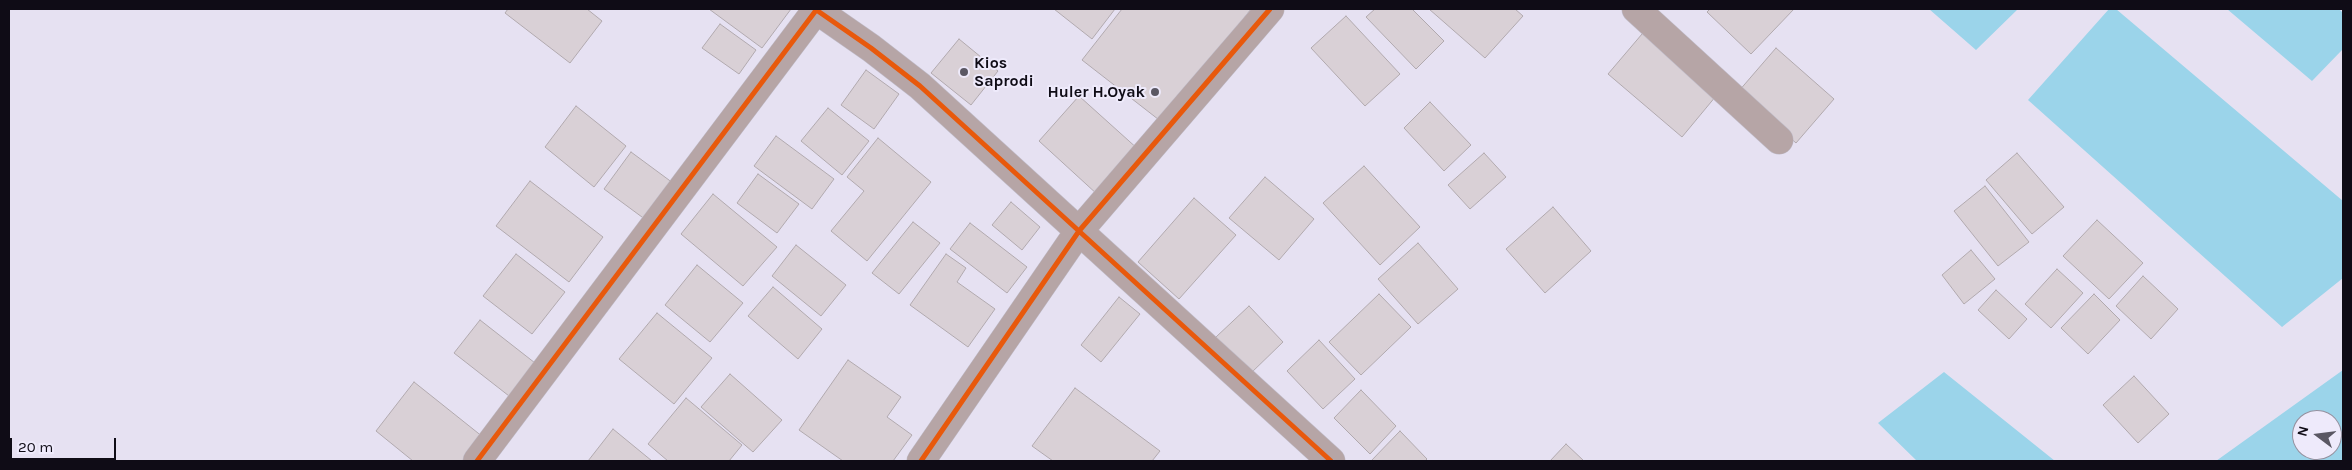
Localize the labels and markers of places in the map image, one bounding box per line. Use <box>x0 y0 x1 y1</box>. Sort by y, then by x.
place label: Kios Saprodi <box>974 53 1034 91</box>
marker: Kios Saprodi <box>958 66 970 78</box>
place label: Huler H.Oyak <box>1047 82 1145 102</box>
marker: Huler H.Oyak <box>1149 86 1161 98</box>

